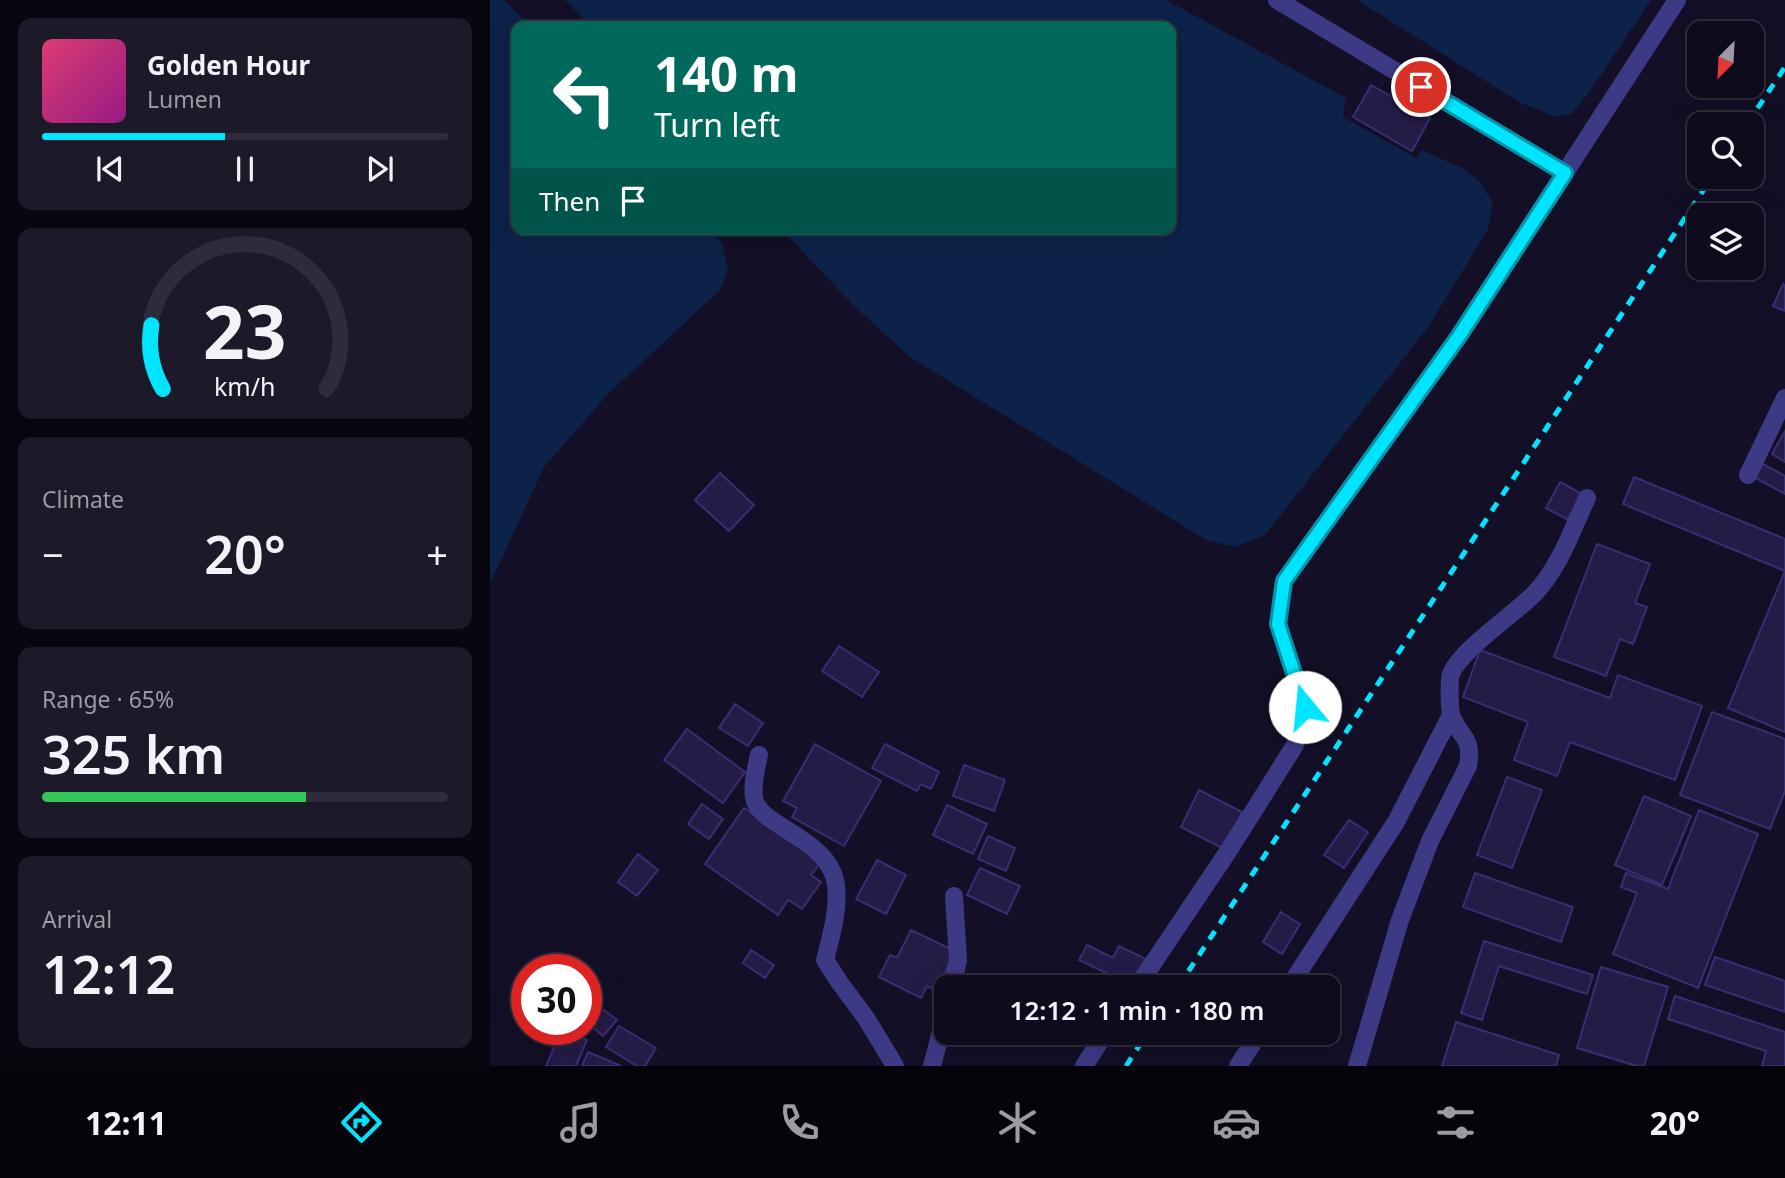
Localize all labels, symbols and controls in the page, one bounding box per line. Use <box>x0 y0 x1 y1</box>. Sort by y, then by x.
north arrow <box>1687 21 1764 98</box>
map controls <box>1687 21 1764 280</box>
text: 140 m <box>654 40 799 106</box>
text: Golden Hour <box>147 47 310 83</box>
icon: left <box>539 49 630 140</box>
pin <box>1391 57 1451 117</box>
icon: arrive <box>1402 68 1440 106</box>
text: Lumen <box>147 83 222 115</box>
text: Turn left <box>654 103 780 146</box>
button: search <box>1687 112 1764 189</box>
icon: previous <box>91 150 129 188</box>
icon: pause <box>226 150 264 188</box>
icon: next <box>361 150 399 188</box>
icon: arrive <box>614 182 652 220</box>
text: Then <box>539 183 600 219</box>
button: layers <box>1687 203 1764 280</box>
text: 23 <box>203 282 287 381</box>
text: km/h <box>214 369 276 403</box>
text: Climate <box>42 483 124 515</box>
text: 20° <box>204 518 286 589</box>
text: − <box>42 528 64 580</box>
text: + <box>426 528 448 580</box>
position arrow <box>1268 670 1342 744</box>
text: Range · 65% <box>42 683 174 715</box>
text: 325 km <box>42 718 225 789</box>
text: Arrival <box>42 903 112 935</box>
text: 12:12 <box>42 938 175 1009</box>
speed limit sign: 30 <box>511 954 602 1045</box>
text: 12:12 · 1 min · 180 m <box>1010 992 1264 1028</box>
icon: directions <box>337 1098 386 1147</box>
icon: music <box>556 1098 605 1147</box>
icon: phone <box>775 1098 824 1147</box>
icon: climate <box>993 1098 1042 1147</box>
icon: car <box>1212 1098 1261 1147</box>
icon: filters <box>1431 1098 1480 1147</box>
text: 12:11 <box>85 1101 167 1144</box>
text: 20° <box>1650 1101 1700 1144</box>

